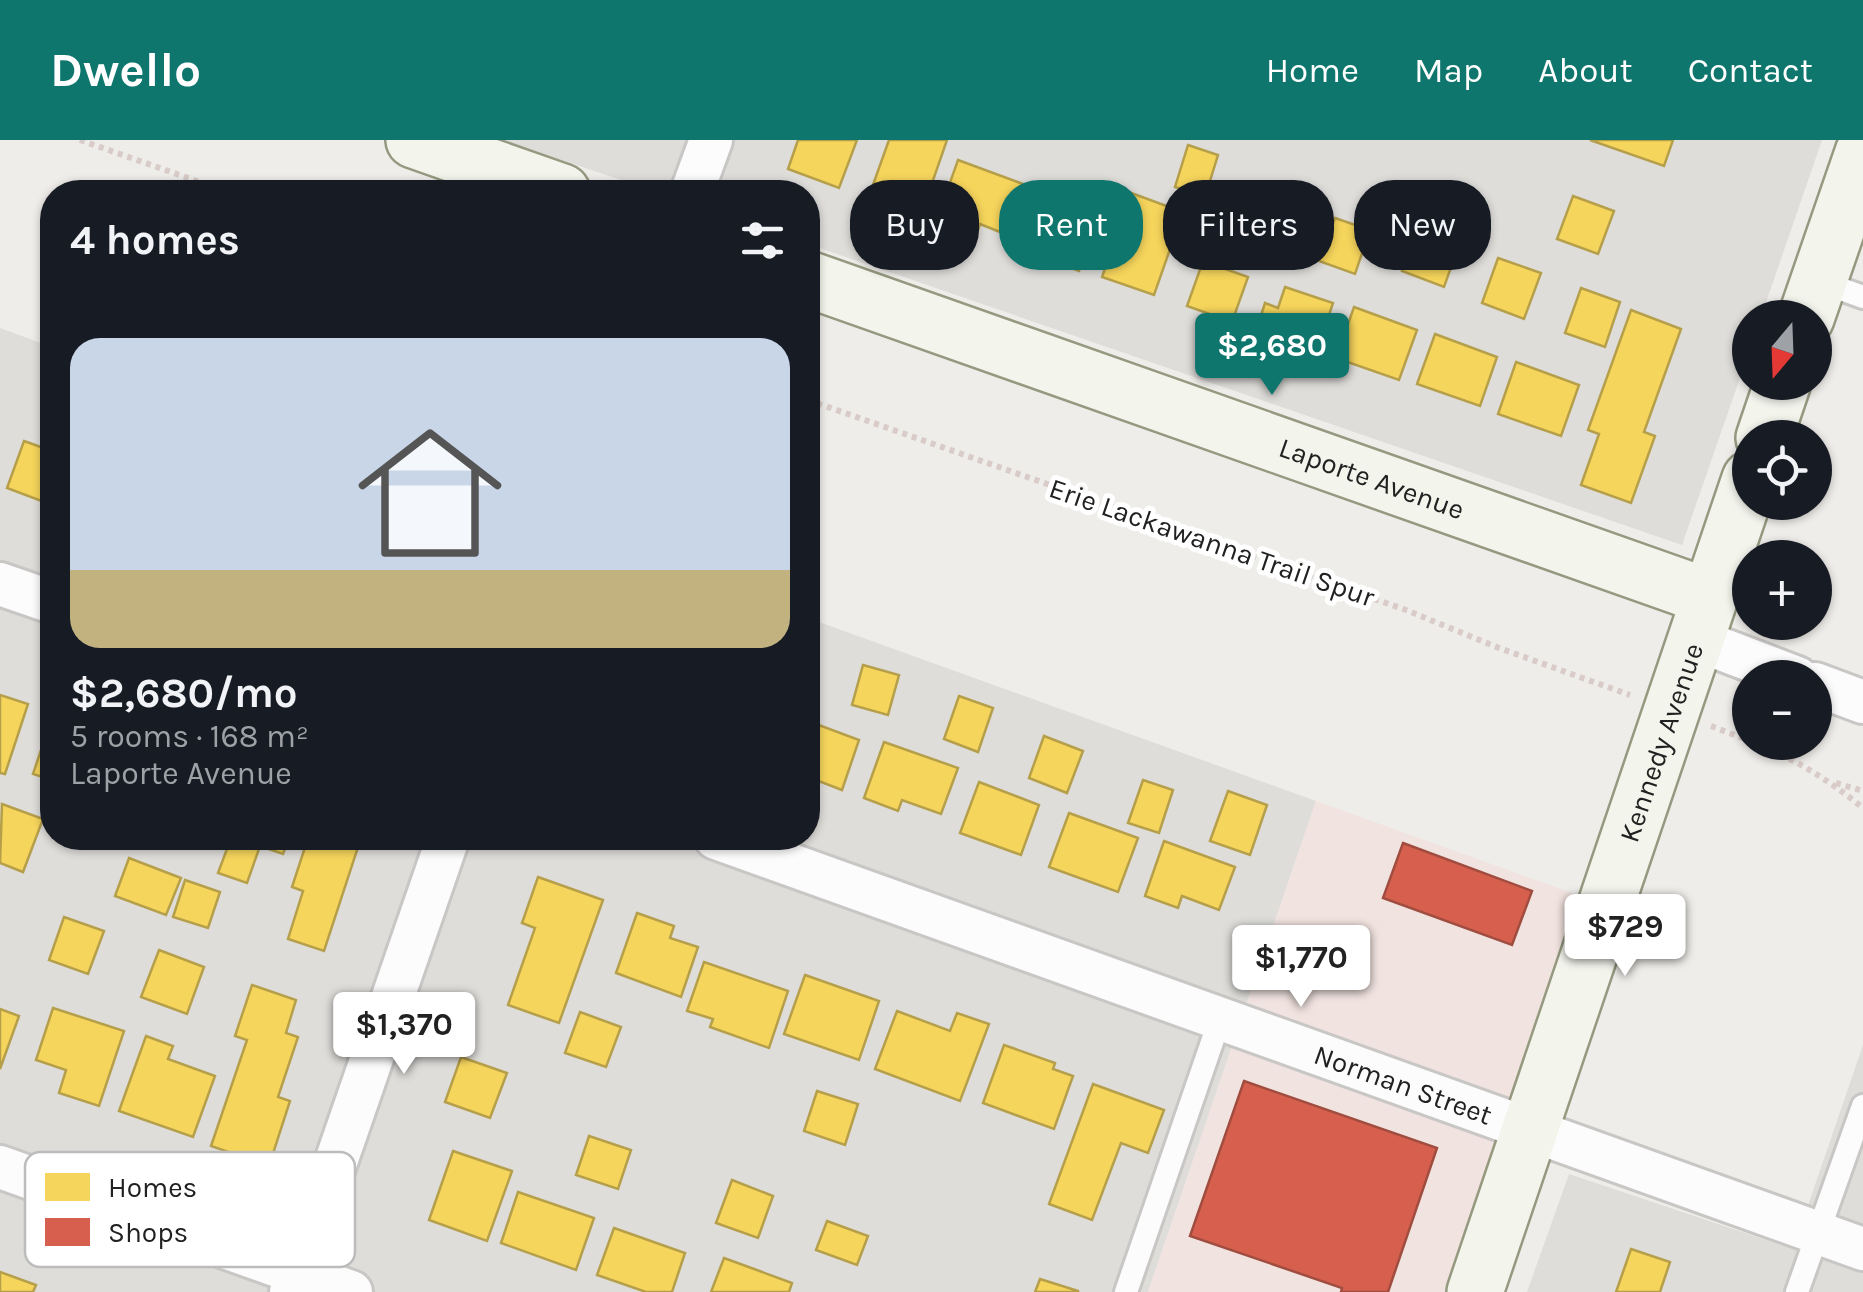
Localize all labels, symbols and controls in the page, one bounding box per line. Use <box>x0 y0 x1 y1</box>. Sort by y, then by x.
text: Dwello <box>50 42 201 98</box>
text: Home <box>1266 50 1359 91</box>
text: Map <box>1414 50 1483 91</box>
text: About <box>1538 50 1633 91</box>
text: Contact <box>1688 50 1813 91</box>
chip: Buy <box>850 180 979 270</box>
chip: Rent <box>999 180 1143 270</box>
chip: Filters <box>1163 180 1334 270</box>
chip: New <box>1354 180 1491 270</box>
icon: filters <box>735 213 790 268</box>
text: 4 homes <box>70 215 240 265</box>
north arrow <box>1732 300 1832 400</box>
map controls <box>1732 300 1832 760</box>
pin: $2,680 <box>1191 313 1353 398</box>
text: $2,680 <box>1217 327 1327 364</box>
icon: home <box>340 403 520 583</box>
button: locate <box>1732 420 1832 520</box>
street label: Laporte Avenue <box>1275 431 1469 526</box>
street label: Erie Lackawanna Trail Spur <box>1045 471 1380 614</box>
button: + <box>1732 540 1832 640</box>
street label: Kennedy Avenue <box>1612 639 1710 847</box>
button: − <box>1732 660 1832 760</box>
text: $2,680/mo <box>70 668 298 718</box>
text: 5 rooms · 168 m² <box>70 718 309 755</box>
text: Laporte Avenue <box>70 755 292 792</box>
pin: $729 <box>1566 894 1684 979</box>
text: $729 <box>1587 908 1663 945</box>
pin: $1,770 <box>1220 925 1382 1010</box>
text: $1,770 <box>1254 939 1348 976</box>
pin: $1,370 <box>323 992 485 1077</box>
text: $1,370 <box>355 1006 453 1043</box>
street label: Norman Street <box>1310 1038 1496 1132</box>
legend <box>25 1152 355 1267</box>
text: Homes <box>108 1171 197 1204</box>
text: Shops <box>108 1216 188 1249</box>

